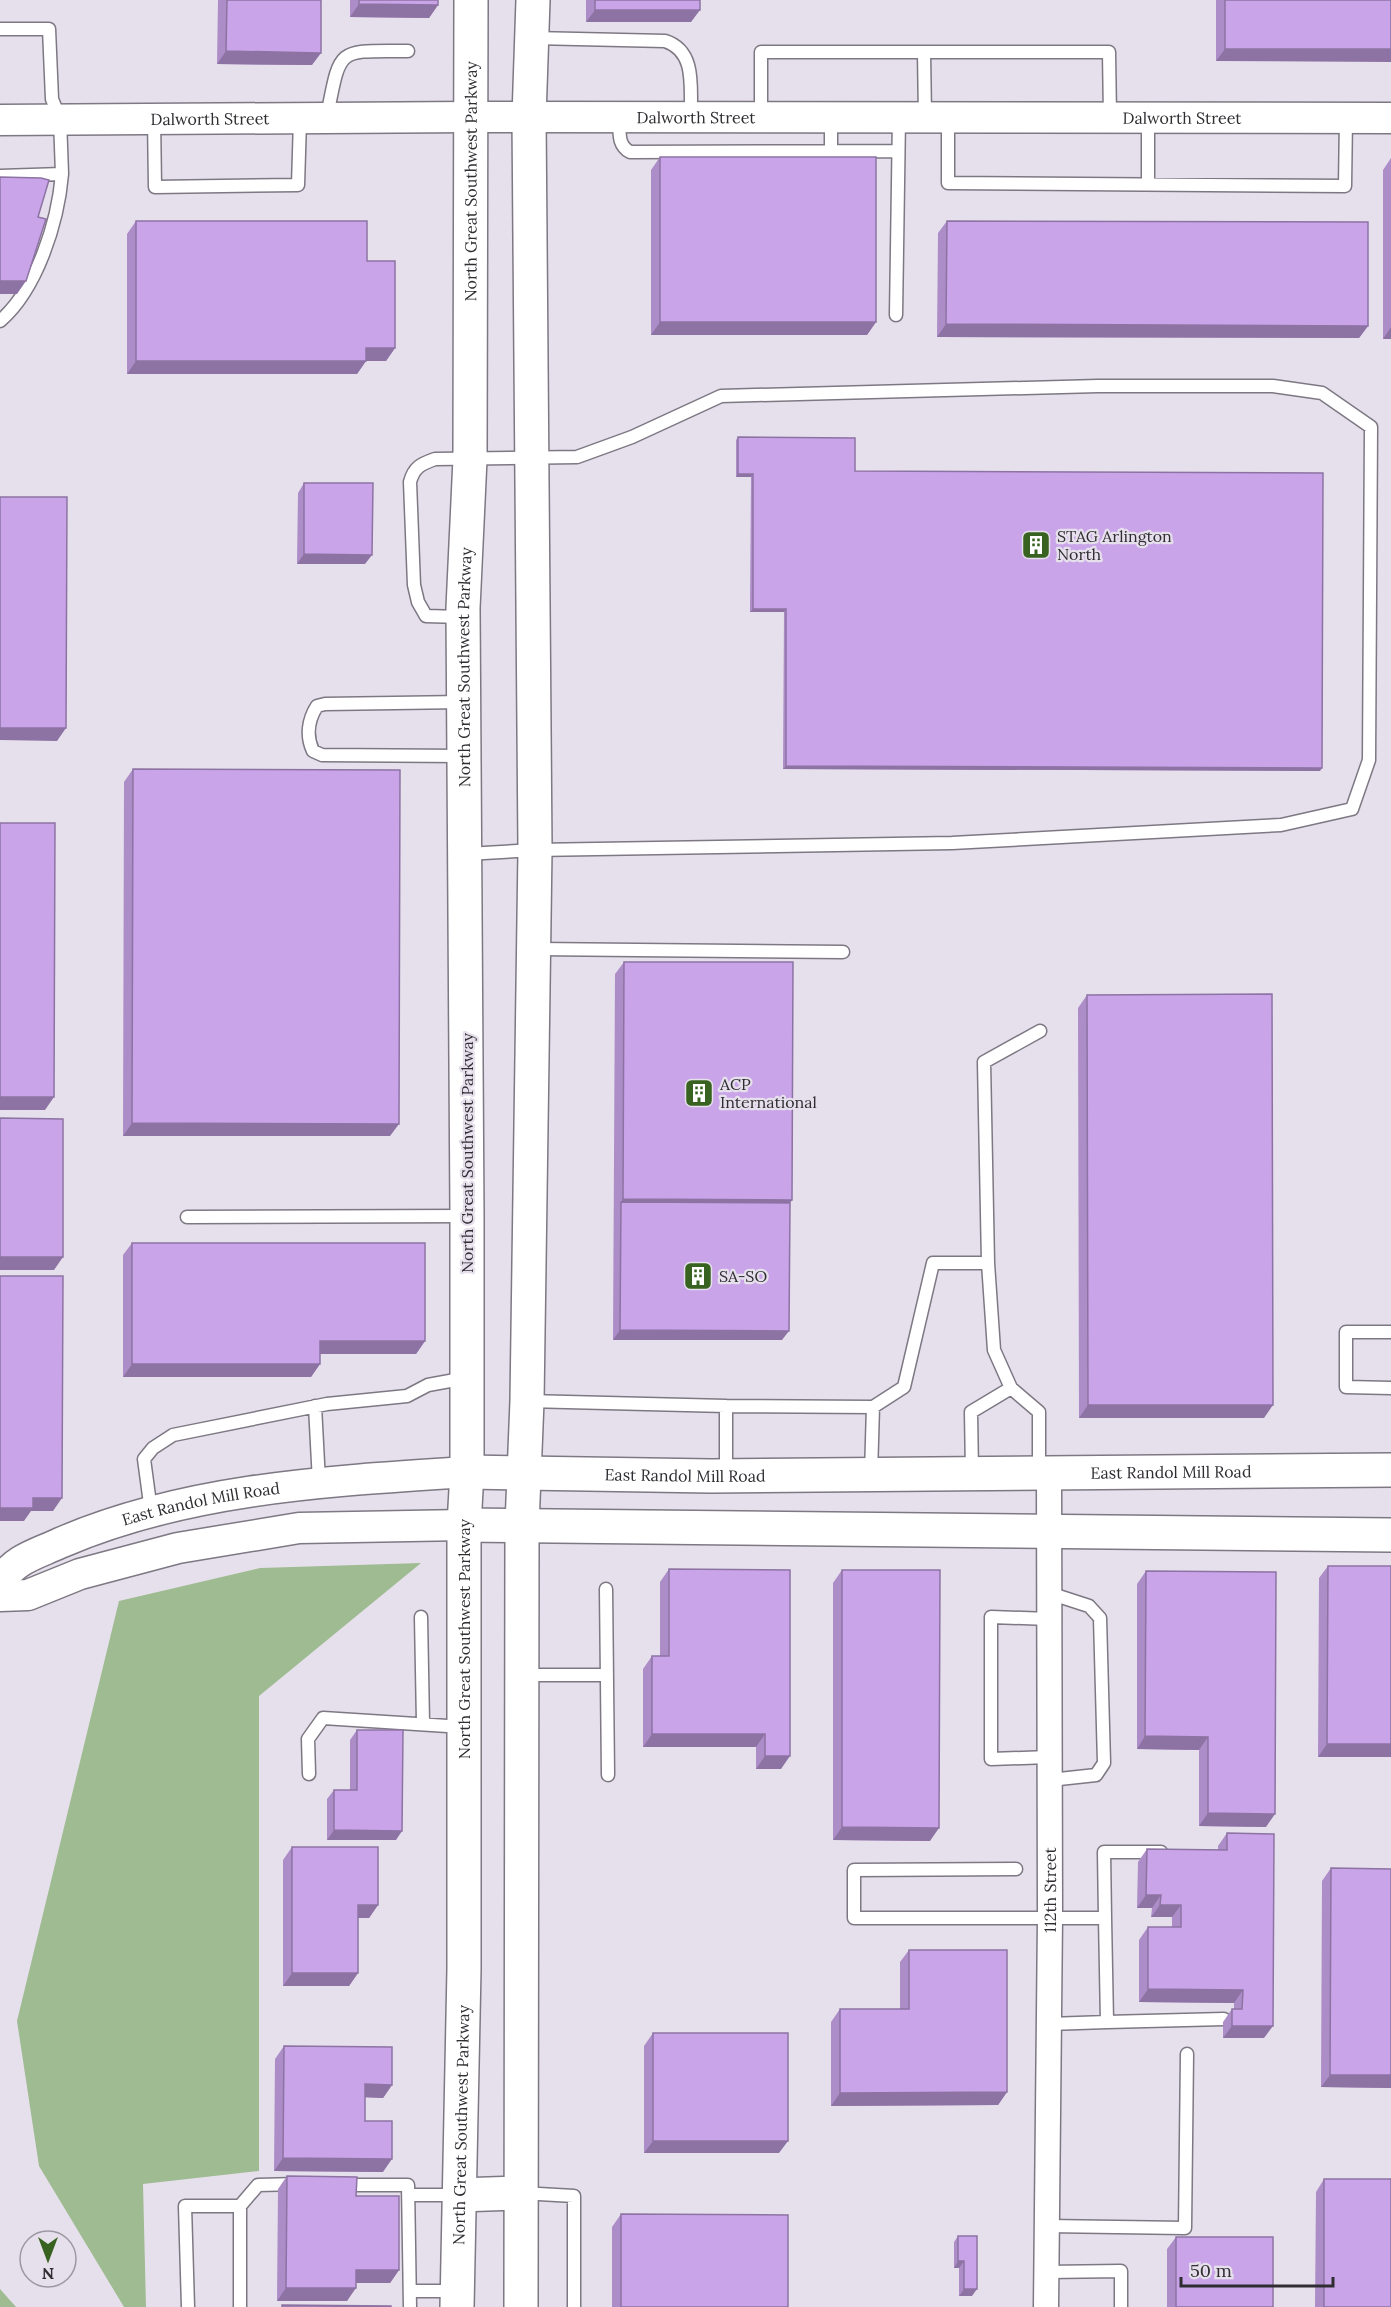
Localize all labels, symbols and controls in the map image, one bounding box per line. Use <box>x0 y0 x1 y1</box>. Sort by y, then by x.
street label: North Great Southwest Parkway <box>460 61 481 301</box>
street label: Dalworth Street <box>637 107 756 127</box>
street label: Dalworth Street <box>151 108 270 129</box>
street label: Dalworth Street <box>1123 108 1242 128</box>
place label: STAG Arlington North <box>1057 526 1172 564</box>
building icon: STAG Arlington North <box>1020 529 1052 561</box>
street label: North Great Southwest Parkway <box>453 546 476 787</box>
street label: North Great Southwest Parkway <box>457 1033 477 1273</box>
place label: ACP International <box>719 1074 817 1112</box>
building icon: ACP International <box>683 1077 715 1109</box>
building icon: SA-SO <box>682 1260 714 1292</box>
place label: SA-SO <box>719 1266 767 1286</box>
street label: East Randol Mill Road <box>1090 1461 1252 1483</box>
street label: East Randol Mill Road <box>604 1464 766 1486</box>
street label: East Randol Mill Road <box>119 1478 281 1530</box>
street label: North Great Southwest Parkway <box>454 1518 474 1759</box>
street label: 112th Street <box>1040 1846 1060 1933</box>
street label: North Great Southwest Parkway <box>448 2004 473 2245</box>
north arrow <box>18 2229 78 2289</box>
scale bar <box>1181 2250 1332 2288</box>
text: 50 m <box>1190 2259 1232 2282</box>
text: N <box>42 2264 54 2284</box>

